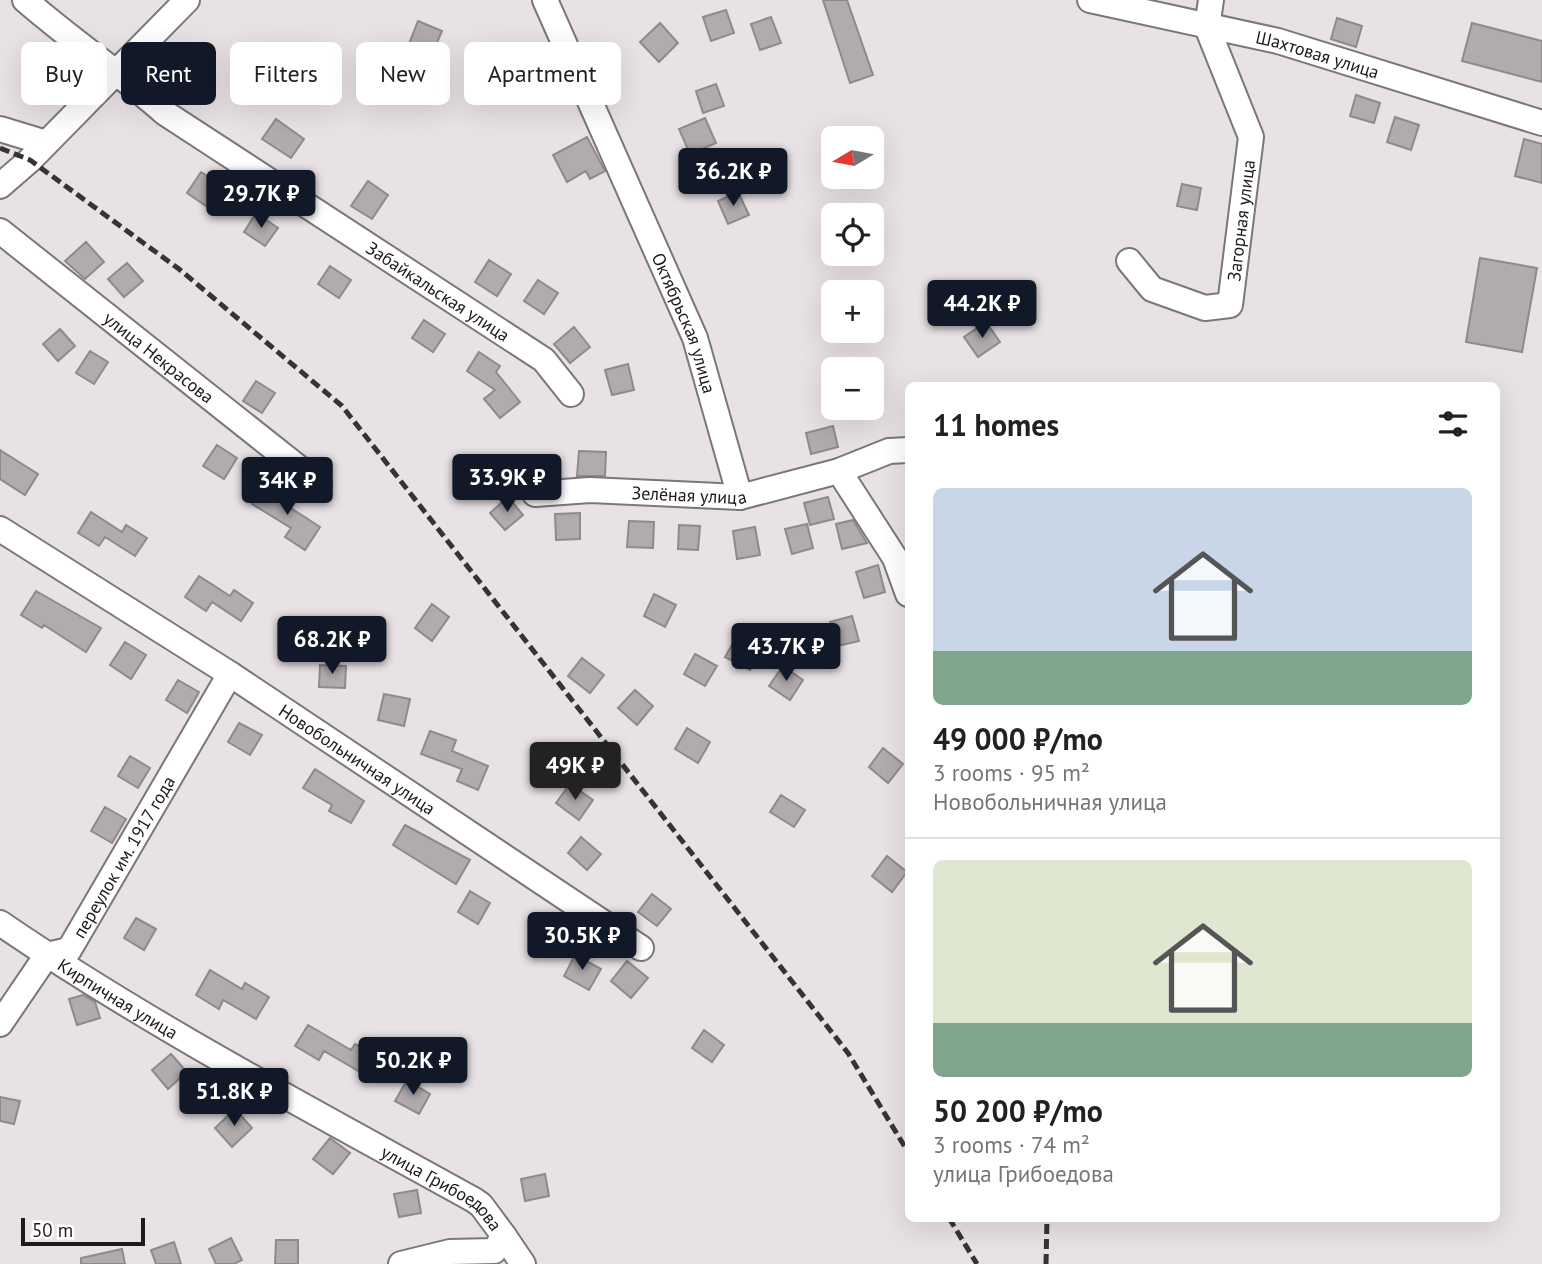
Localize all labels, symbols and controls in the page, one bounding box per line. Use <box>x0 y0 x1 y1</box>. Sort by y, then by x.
street label: Шахтовая улица <box>1254 25 1382 83</box>
chip: Buy <box>21 42 107 105</box>
chip: Rent <box>121 42 216 105</box>
chip: Filters <box>230 42 342 105</box>
chip: New <box>356 42 450 105</box>
chip: Apartment <box>464 42 621 105</box>
north arrow <box>821 126 884 189</box>
map controls <box>821 126 884 420</box>
pin: 36.2K ₽ <box>668 148 798 208</box>
text: 36.2K ₽ <box>694 156 772 185</box>
street label: Загорная улица <box>1222 158 1260 283</box>
pin: 29.7K ₽ <box>196 170 326 230</box>
text: 29.7K ₽ <box>222 178 300 207</box>
button: locate <box>821 203 884 266</box>
street label: Забайкальская улица <box>362 236 514 346</box>
street label: Октябрьская улица <box>647 249 722 396</box>
button: + <box>821 280 884 343</box>
pin: 44.2K ₽ <box>917 280 1047 340</box>
text: 44.2K ₽ <box>943 288 1021 317</box>
street label: улица Некрасова <box>99 306 219 408</box>
button: − <box>821 357 884 420</box>
text: 11 homes <box>933 405 1059 444</box>
icon: filters <box>1434 405 1472 443</box>
pin: 33.9K ₽ <box>442 454 572 514</box>
pin: 34K ₽ <box>238 458 336 517</box>
text: 33.9K ₽ <box>468 462 546 491</box>
text: 34K ₽ <box>258 465 316 494</box>
street label: Зелёная улица <box>631 480 749 509</box>
icon: home <box>1140 533 1266 659</box>
pin: 68.2K ₽ <box>267 616 397 676</box>
text: 68.2K ₽ <box>293 624 371 653</box>
pin: 43.7K ₽ <box>721 624 851 683</box>
text: 43.7K ₽ <box>747 631 825 660</box>
street label: Новобольничная улица <box>275 699 440 819</box>
text: 49 000 ₽/mo <box>933 719 1103 758</box>
pin: 49K ₽ <box>526 742 624 802</box>
text: 49K ₽ <box>546 750 604 779</box>
text: 3 rooms · 95 m² <box>933 758 1090 787</box>
street label: переулок им. 1917 года <box>67 771 180 942</box>
text: Новобольничная улица <box>933 787 1167 816</box>
icon: home <box>1140 905 1266 1031</box>
pin: 30.5K ₽ <box>517 912 647 972</box>
text: 30.5K ₽ <box>543 920 621 949</box>
street label: Кирпичная улица <box>54 953 182 1044</box>
pin: 50.2K ₽ <box>348 1038 478 1097</box>
text: 50.2K ₽ <box>374 1045 452 1074</box>
pin: 51.8K ₽ <box>169 1068 299 1128</box>
text: 51.8K ₽ <box>195 1076 273 1105</box>
text: 50 200 ₽/mo <box>933 1091 1103 1130</box>
text: 3 rooms · 74 m² <box>933 1130 1090 1159</box>
street label: улица Грибоедова <box>377 1140 508 1235</box>
text: улица Грибоедова <box>933 1159 1114 1188</box>
scale bar <box>21 1215 145 1247</box>
text: 50 m <box>32 1218 73 1242</box>

